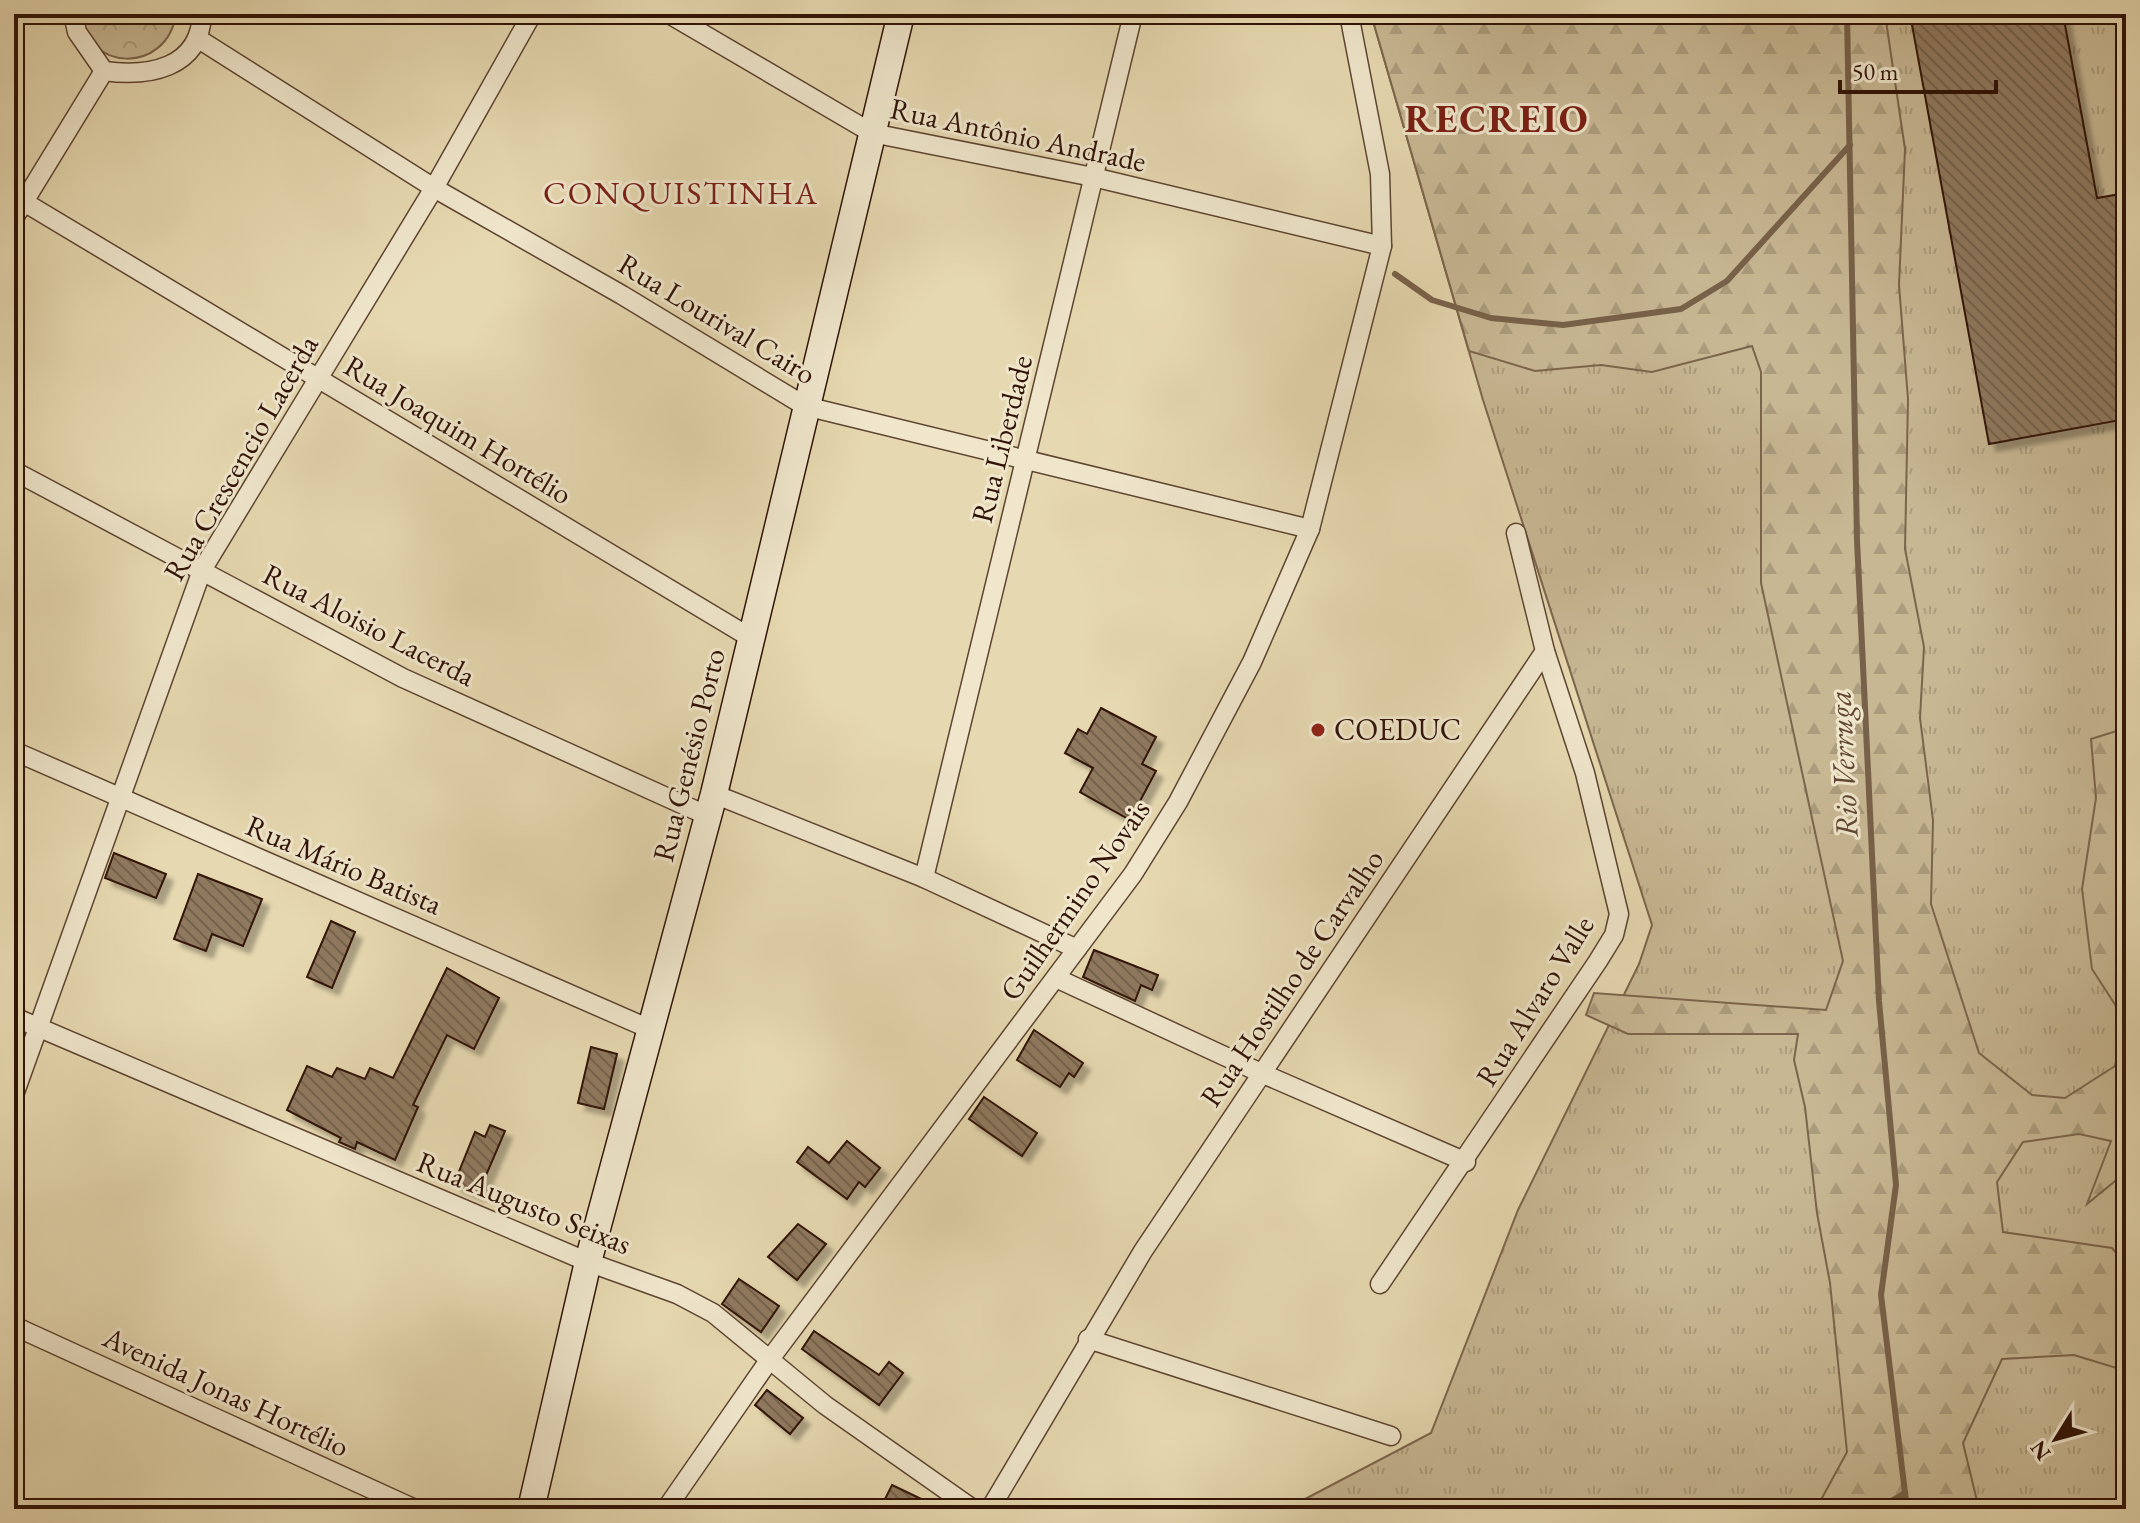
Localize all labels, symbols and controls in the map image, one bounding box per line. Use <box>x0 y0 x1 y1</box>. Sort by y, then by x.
scale bar <box>1840 44 1996 94</box>
text: 50 m <box>1852 56 1899 87</box>
street label: Rua Antônio Andrade <box>887 88 1150 181</box>
district label: RECREIO <box>1404 94 1590 143</box>
district label: CONQUISTINHA <box>543 172 819 214</box>
street label: Rua Lourival Cairo <box>611 244 823 393</box>
street label: Rua Crescencio Lacerda <box>154 328 327 588</box>
street label: Rua Joaquim Hortélio <box>337 346 579 513</box>
street label: Rua Liberdade <box>962 351 1041 527</box>
street label: Rua Aloisio Lacerda <box>256 554 482 695</box>
street label: Rua Genésio Porto <box>643 644 734 866</box>
water label: Rio Verruga <box>1818 689 1868 839</box>
place label: COEDUC <box>1334 710 1461 749</box>
marker: COEDUC <box>1309 721 1327 739</box>
street label: Guilhermino Novais <box>991 792 1158 1008</box>
street label: Rua Mário Batista <box>240 806 448 923</box>
street label: Rua Hostilho de Carvalho <box>1191 841 1392 1114</box>
street label: Rua Alvaro Valle <box>1467 908 1602 1093</box>
street label: Rua Augusto Seixas <box>411 1142 637 1263</box>
street label: Avenida Jonas Hortélio <box>96 1317 356 1466</box>
north arrow <box>2016 1399 2096 1479</box>
text: N <box>2023 1435 2057 1467</box>

